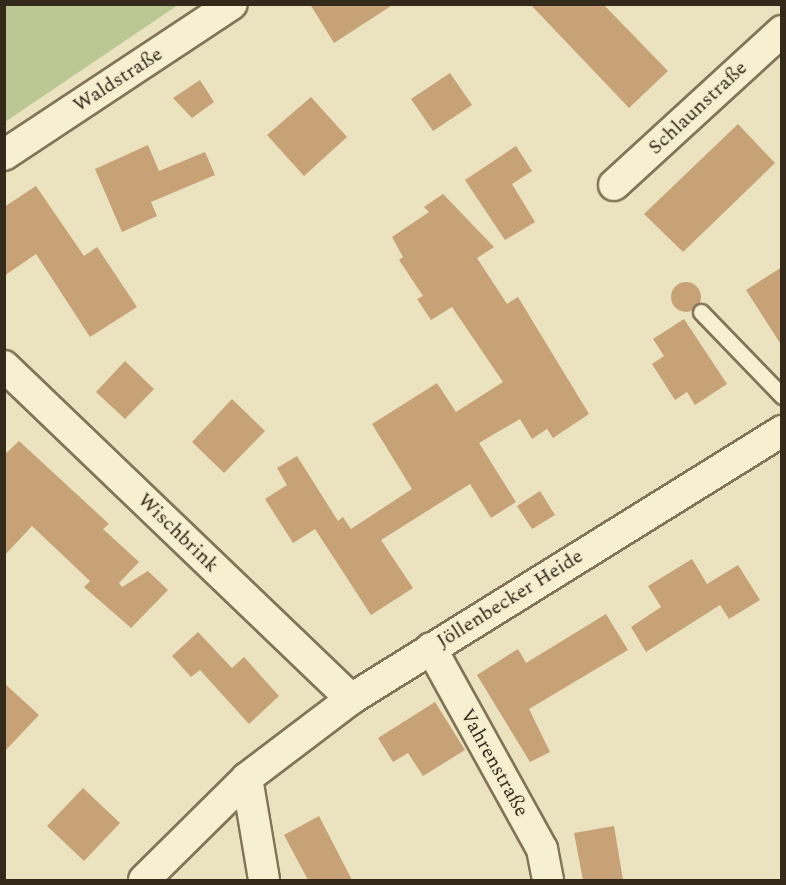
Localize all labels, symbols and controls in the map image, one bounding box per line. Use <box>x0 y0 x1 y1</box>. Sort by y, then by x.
street label: Waldstraße <box>69 42 167 118</box>
street label: Schlaunstraße <box>644 56 752 160</box>
street label: Wischbrink <box>132 488 224 578</box>
street label: Jöllenbecker Heide <box>432 544 588 654</box>
street label: Vahrenstraße <box>454 705 534 821</box>

